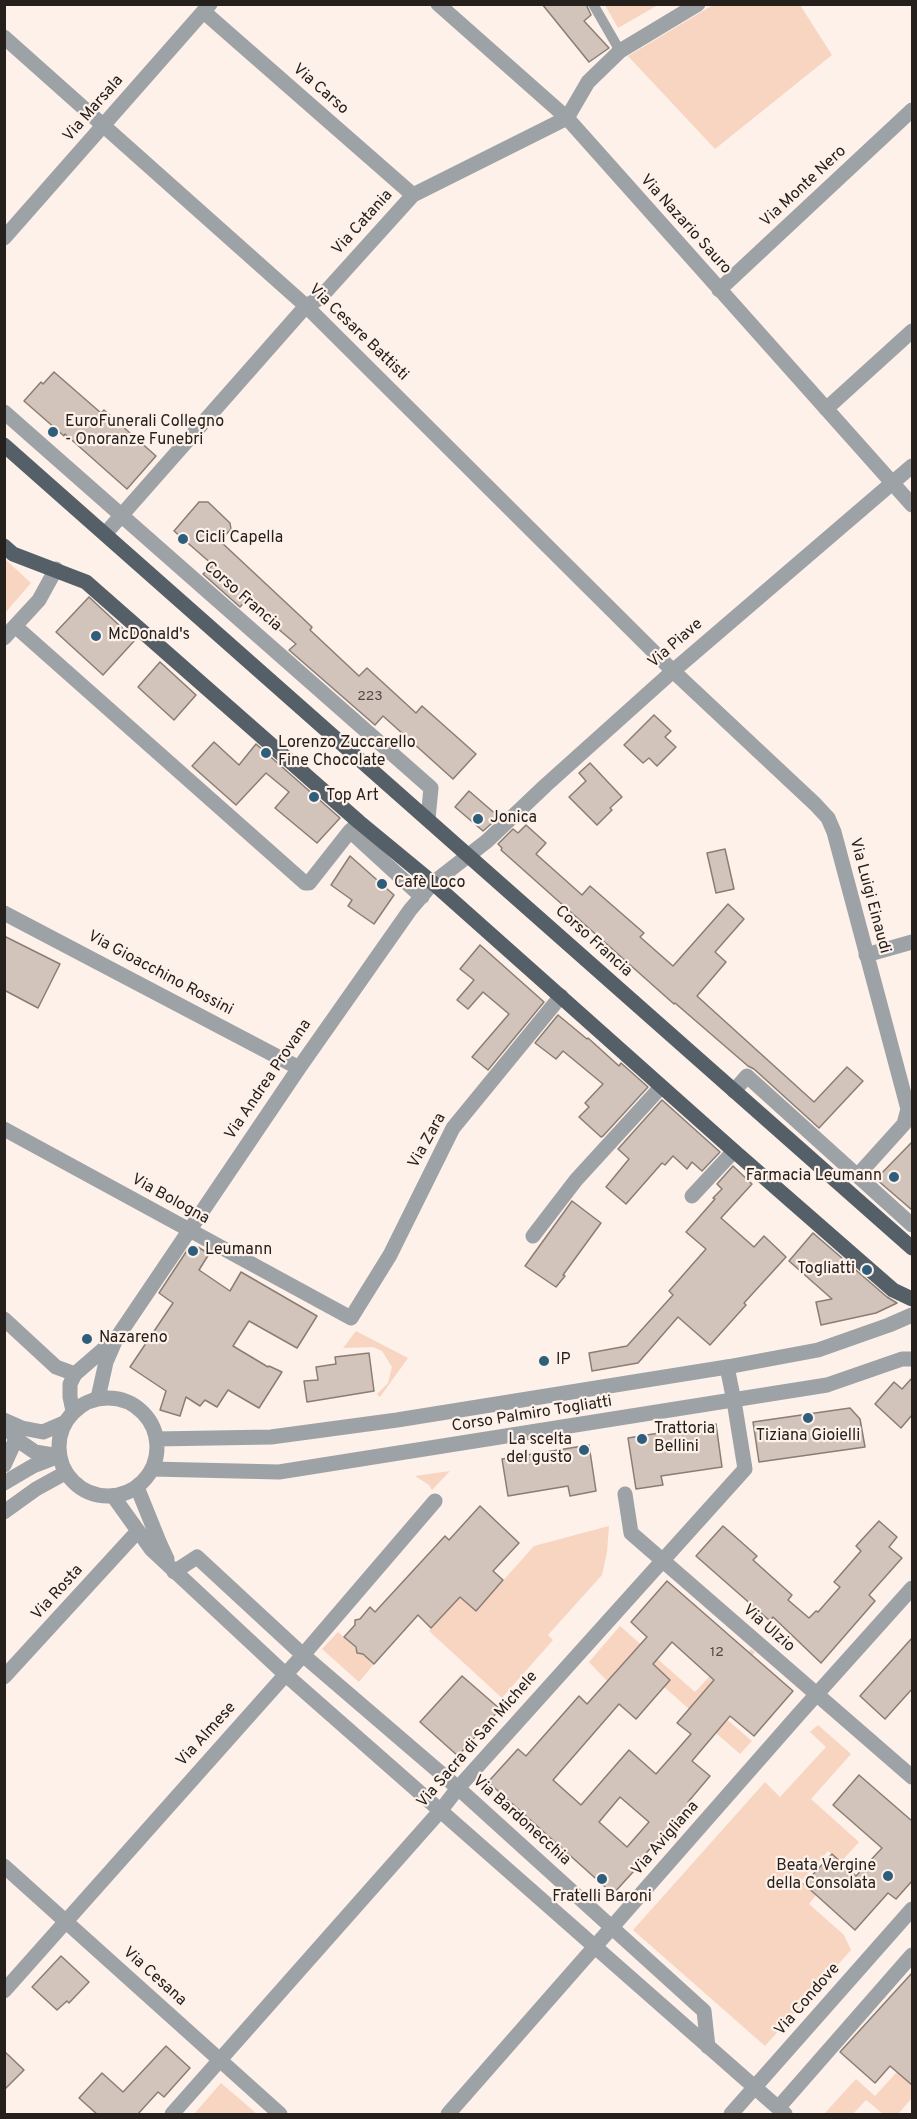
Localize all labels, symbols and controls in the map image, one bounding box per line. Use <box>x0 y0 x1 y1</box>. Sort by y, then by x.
street label: Via Carso <box>288 60 352 120</box>
street label: Via Marsala <box>60 72 128 146</box>
street label: Via Monte Nero <box>757 142 851 232</box>
street label: Via Nazario Sauro <box>635 171 735 279</box>
street label: Via Catania <box>329 186 397 260</box>
street label: Via Cesare Battisti <box>304 281 412 385</box>
place label: EuroFunerali Collegno - Onoranze Funebri <box>65 413 224 451</box>
marker: EuroFunerali Collegno - Onoranze Funebri <box>46 425 60 439</box>
place label: Cicli Capella <box>195 529 283 549</box>
marker: Cicli Capella <box>176 532 190 546</box>
street label: Corso Francia <box>199 558 285 636</box>
street label: Via Piave <box>645 615 707 673</box>
place label: McDonald's <box>108 626 190 646</box>
marker: McDonald's <box>89 629 103 643</box>
house number: 223 <box>357 689 383 705</box>
place label: Lorenzo Zuccarello Fine Chocolate <box>278 734 416 772</box>
marker: Lorenzo Zuccarello Fine Chocolate <box>259 746 273 760</box>
place label: Top Art <box>326 787 379 807</box>
marker: Top Art <box>307 790 321 804</box>
place label: Jonica <box>490 809 537 829</box>
marker: Jonica <box>471 812 485 826</box>
street label: Via Luigi Einaudi <box>844 836 894 956</box>
place label: Cafè Loco <box>394 874 465 894</box>
marker: Cafè Loco <box>375 877 389 891</box>
street label: Corso Francia <box>550 902 636 982</box>
street label: Via Gioacchino Rossini <box>84 928 236 1020</box>
street label: Via Andrea Provana <box>222 1016 316 1144</box>
street label: Via Zara <box>405 1110 451 1172</box>
place label: Farmacia Leumann <box>746 1167 882 1187</box>
marker: Farmacia Leumann <box>887 1170 901 1184</box>
street label: Via Bologna <box>128 1171 212 1229</box>
place label: Leumann <box>205 1241 272 1261</box>
marker: Leumann <box>186 1244 200 1258</box>
place label: Togliatti <box>797 1260 855 1280</box>
marker: Togliatti <box>860 1263 874 1277</box>
place label: Nazareno <box>99 1329 168 1349</box>
marker: Nazareno <box>80 1332 94 1346</box>
place label: IP <box>556 1351 571 1371</box>
marker: IP <box>537 1354 551 1368</box>
street label: Corso Palmiro Togliatti <box>451 1393 613 1437</box>
marker: Tiziana Gioielli <box>801 1411 815 1425</box>
place label: Trattoria Bellini <box>654 1420 715 1458</box>
place label: Tiziana Gioielli <box>756 1427 860 1447</box>
place label: La scelta del gusto <box>506 1431 572 1469</box>
marker: Trattoria Bellini <box>635 1432 649 1446</box>
marker: La scelta del gusto <box>577 1443 591 1457</box>
street label: Via Rosta <box>28 1562 88 1624</box>
street label: Via Ulzio <box>738 1601 798 1657</box>
house number: 12 <box>710 1645 724 1661</box>
street label: Via Sacra di San Michele <box>414 1668 542 1812</box>
street label: Via Almese <box>173 1699 241 1771</box>
street label: Via Bardonecchia <box>468 1772 574 1870</box>
street label: Via Avigliana <box>628 1798 704 1880</box>
place label: Beata Vergine della Consolata <box>767 1857 876 1895</box>
marker: Beata Vergine della Consolata <box>881 1869 895 1883</box>
marker: Fratelli Baroni <box>595 1872 609 1886</box>
place label: Fratelli Baroni <box>552 1888 652 1908</box>
street label: Via Cesana <box>118 1943 190 2011</box>
street label: Via Condove <box>771 1960 845 2040</box>

